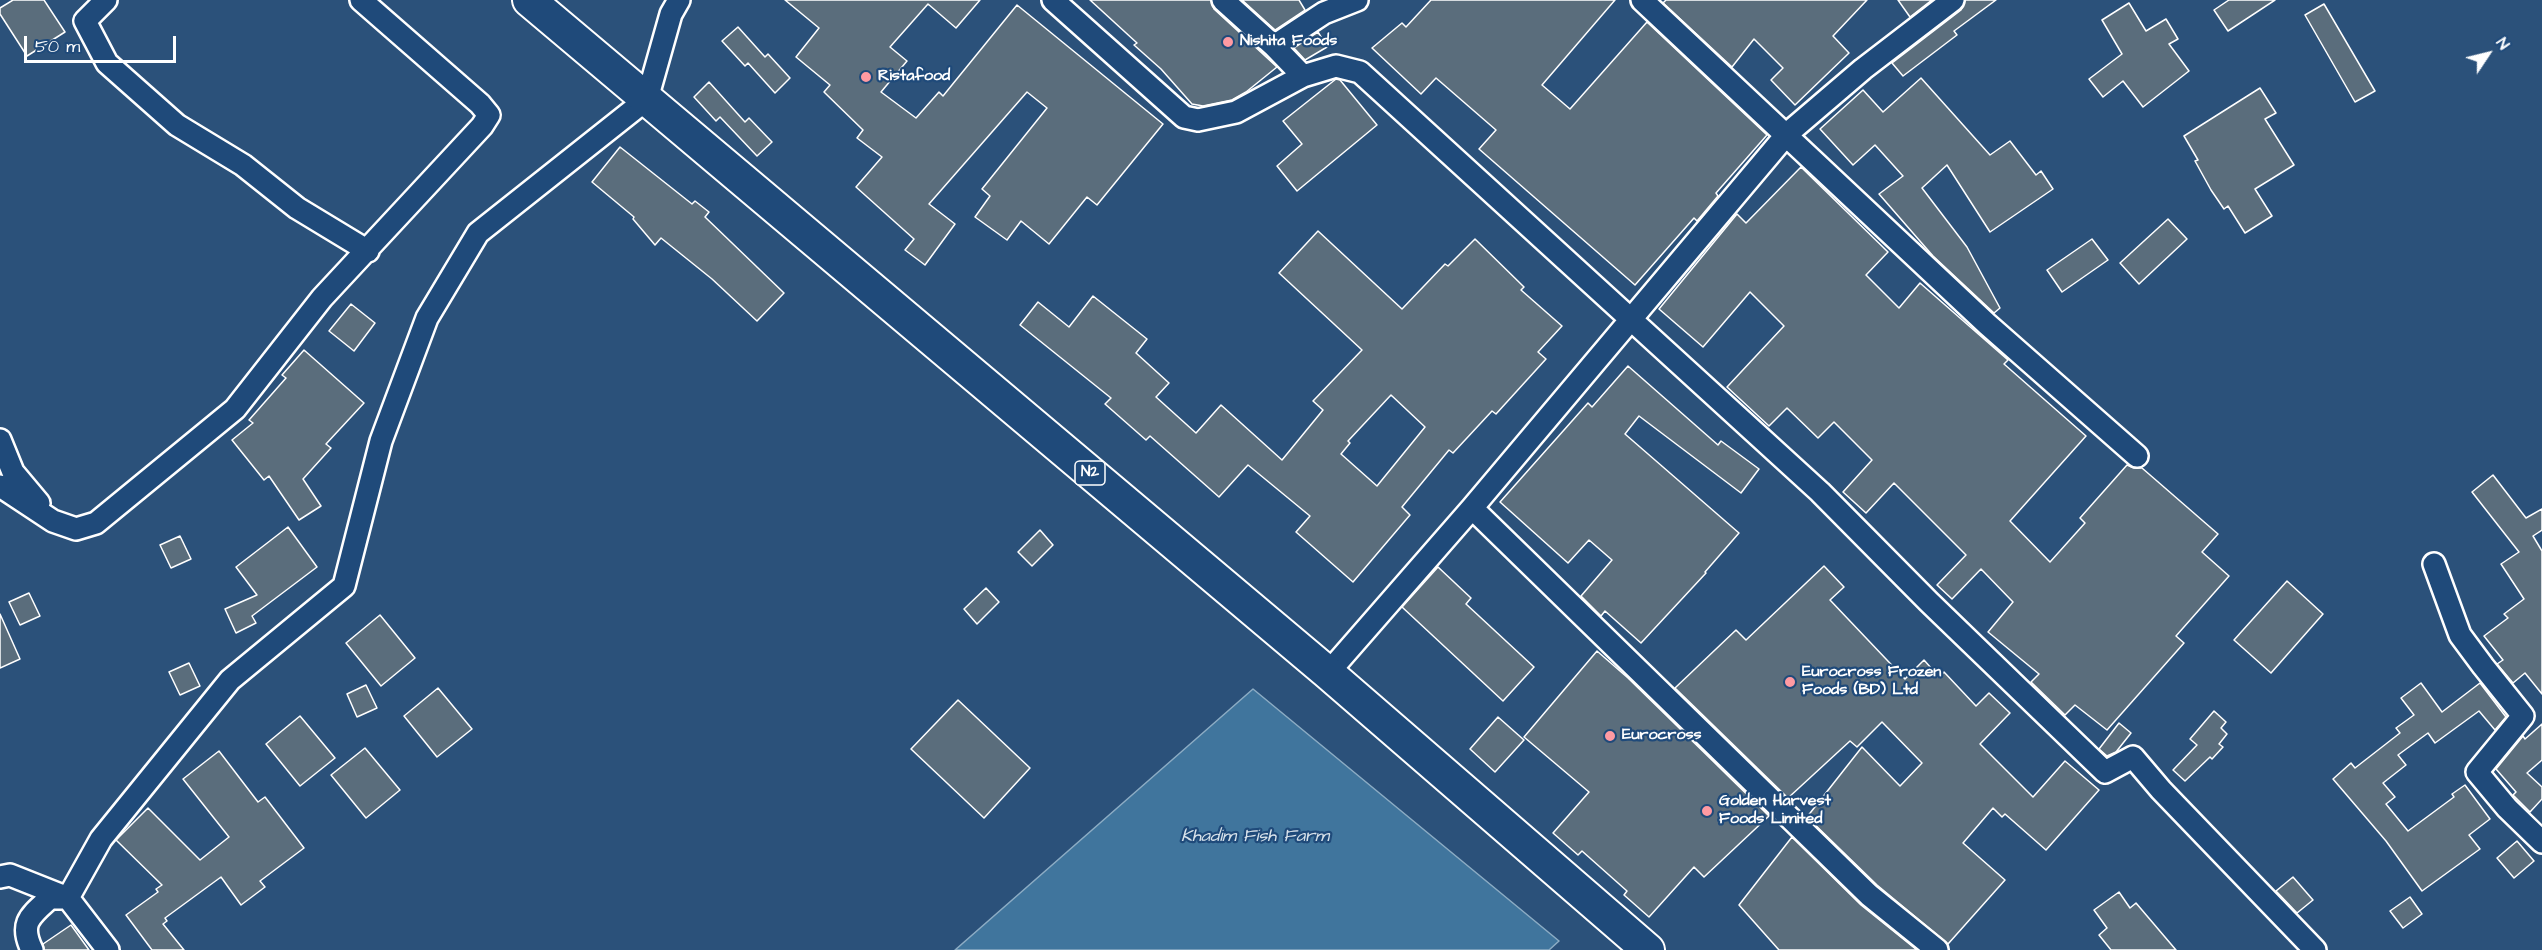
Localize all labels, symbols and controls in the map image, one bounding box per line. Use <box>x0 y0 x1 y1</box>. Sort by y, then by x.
scale bar <box>27 24 178 62</box>
north arrow <box>2458 24 2518 84</box>
place label: Nishita Foods <box>1240 32 1337 52</box>
text: N <box>2491 33 2515 54</box>
text: 50 m <box>35 34 80 59</box>
marker: Nishita Foods <box>1221 35 1235 49</box>
place label: Ristafood <box>878 67 950 87</box>
marker: Ristafood <box>859 70 873 84</box>
road number: N2 <box>1075 461 1105 485</box>
place label: Eurocross Frozen Foods (BD) Ltd <box>1802 663 1941 701</box>
marker: Eurocross Frozen Foods (BD) Ltd <box>1783 675 1797 689</box>
place label: Eurocross <box>1622 726 1701 746</box>
marker: Eurocross <box>1603 729 1617 743</box>
place label: Golden Harvest Foods Limited <box>1719 792 1831 830</box>
marker: Golden Harvest Foods Limited <box>1700 804 1714 818</box>
water label: Khadim Fish Farm <box>1181 826 1329 848</box>

